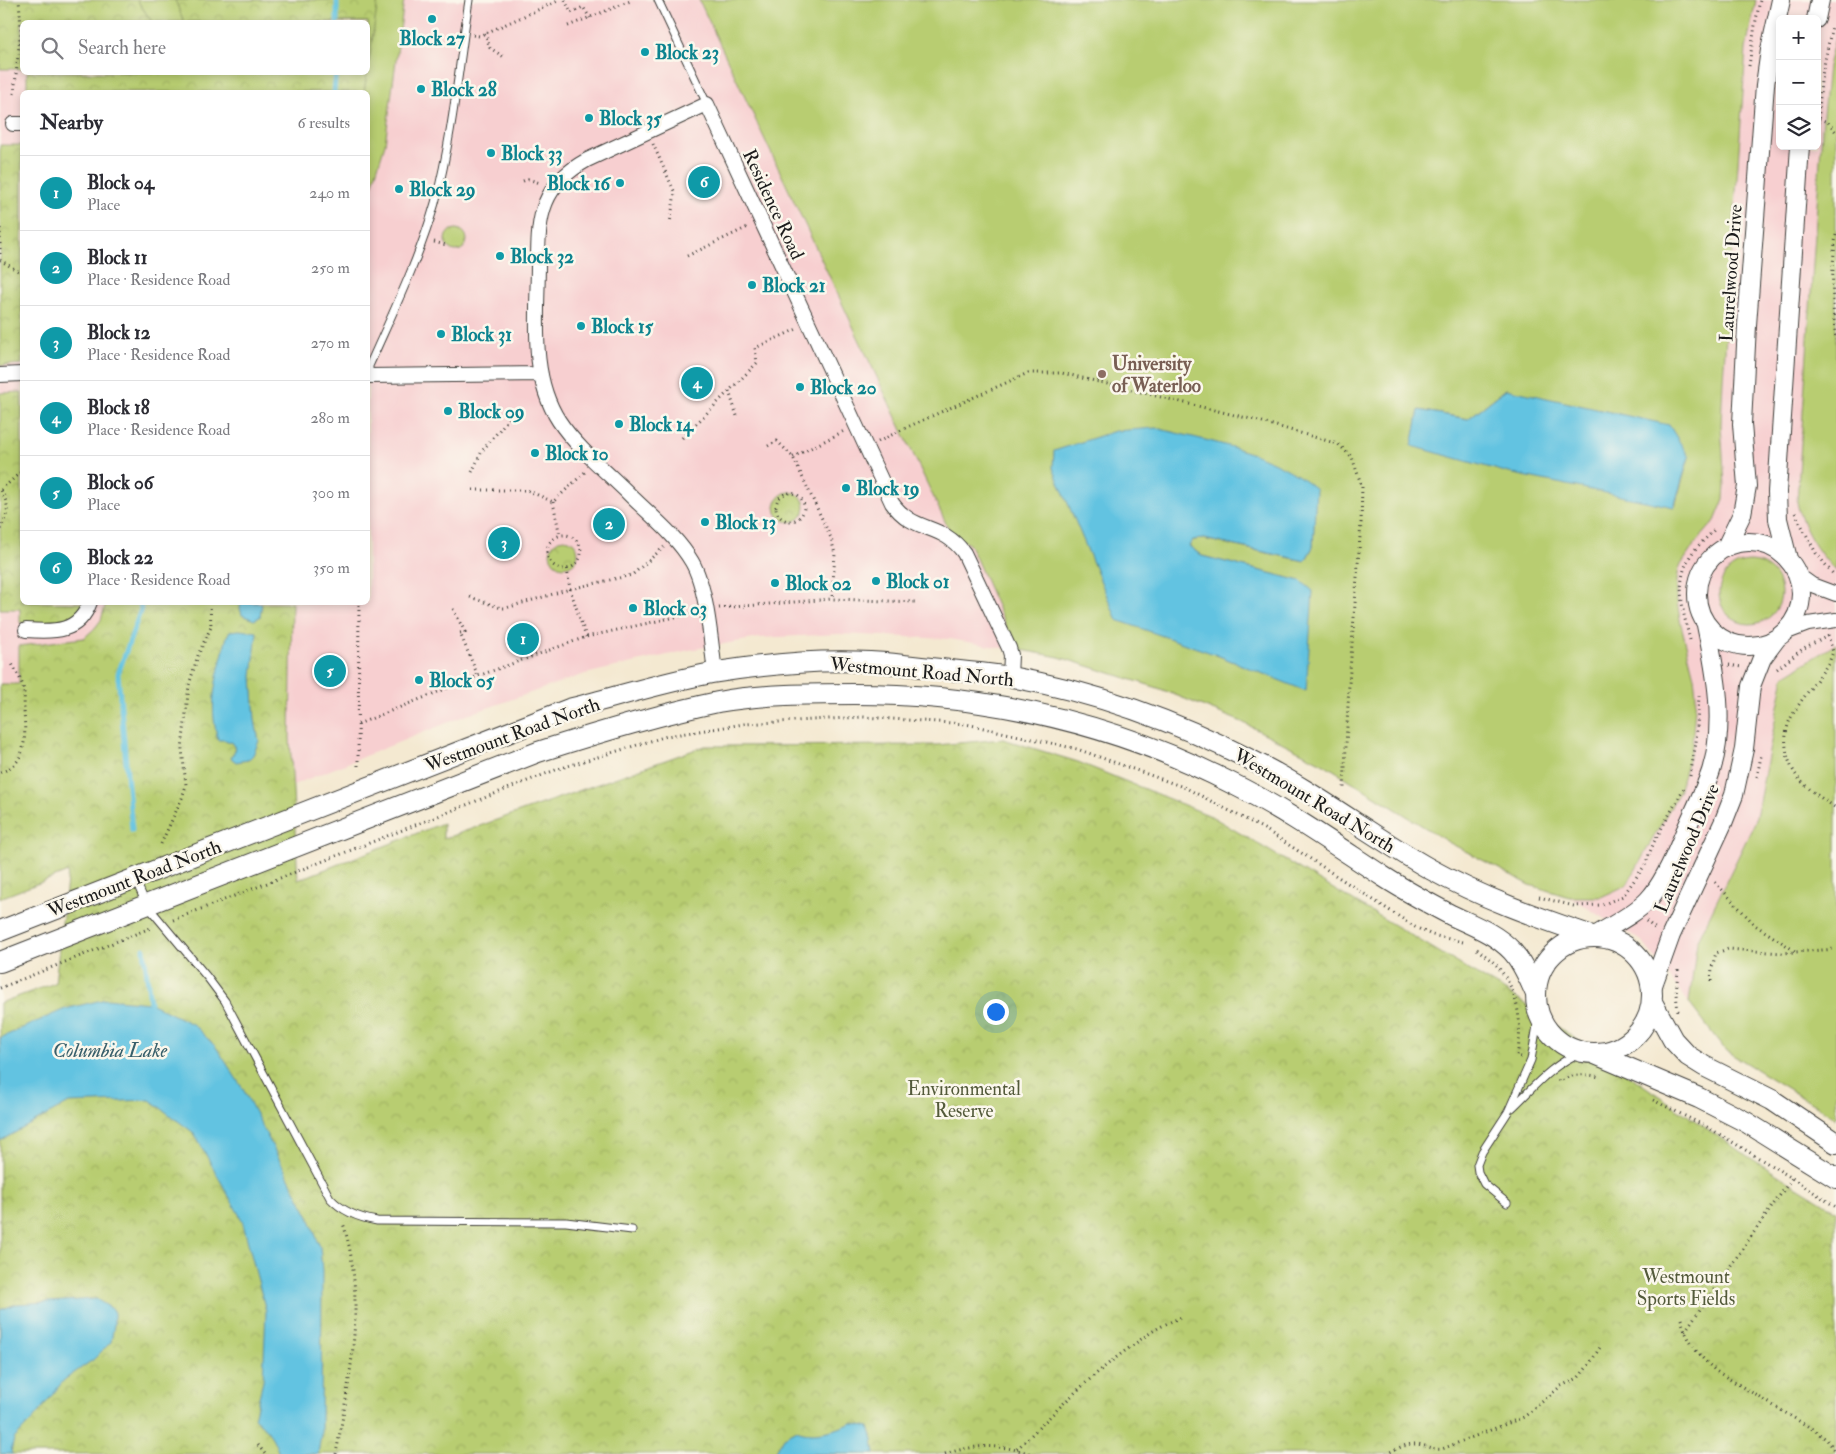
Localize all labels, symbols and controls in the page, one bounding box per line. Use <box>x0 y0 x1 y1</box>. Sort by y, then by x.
marker: Block 27 <box>426 13 438 25</box>
map controls <box>1776 15 1821 150</box>
button: + <box>1776 15 1821 60</box>
search box <box>20 20 370 75</box>
place label: Block 27 <box>399 27 465 51</box>
icon: search <box>38 34 66 62</box>
text: Search here <box>78 36 166 60</box>
place label: Block 23 <box>655 41 719 65</box>
marker: Block 23 <box>639 46 651 58</box>
button: − <box>1776 60 1821 105</box>
place label: Block 28 <box>431 78 497 102</box>
marker: Block 28 <box>415 83 427 95</box>
button: layers <box>1776 105 1821 150</box>
place label: Block 35 <box>599 107 662 131</box>
text: Nearby <box>40 109 103 136</box>
marker: Block 35 <box>583 112 595 124</box>
text: 6 results <box>298 113 350 133</box>
place label: Block 33 <box>501 142 563 166</box>
street label: Residence Road <box>737 145 809 264</box>
marker: Block 33 <box>485 147 497 159</box>
pin: 6 <box>688 163 720 201</box>
text: Block 04 <box>87 171 154 195</box>
place label: Block 16 <box>547 172 611 196</box>
marker: Block 16 <box>614 177 626 189</box>
place label: Block 29 <box>409 178 475 202</box>
text: 1 <box>53 183 59 203</box>
text: 240 m <box>309 183 350 203</box>
marker: Block 29 <box>393 183 405 195</box>
text: Place <box>87 195 120 215</box>
street label: Laurelwood Drive <box>1714 203 1748 343</box>
place label: Block 32 <box>510 245 574 269</box>
text: Block 11 <box>87 246 148 270</box>
marker: Block 32 <box>494 250 506 262</box>
text: 2 <box>52 258 60 278</box>
text: 250 m <box>311 258 350 278</box>
text: Place · Residence Road <box>87 270 230 290</box>
place label: Block 21 <box>762 274 826 298</box>
marker: Block 21 <box>746 279 758 291</box>
place label: Block 15 <box>591 315 654 339</box>
marker: Block 15 <box>575 320 587 332</box>
text: Block 12 <box>87 321 150 345</box>
place label: Block 31 <box>451 323 512 347</box>
marker: Block 31 <box>435 328 447 340</box>
text: 3 <box>53 333 59 353</box>
text: 270 m <box>311 333 350 353</box>
text: Place · Residence Road <box>87 345 230 365</box>
place label: University of Waterloo <box>1112 352 1201 398</box>
pin: 4 <box>681 364 713 402</box>
marker: University of Waterloo <box>1096 368 1108 380</box>
place label: Block 20 <box>810 376 877 400</box>
marker: Block 20 <box>794 381 806 393</box>
text: Block 18 <box>87 396 150 420</box>
place label: Block 09 <box>458 400 525 424</box>
marker: Block 09 <box>442 405 454 417</box>
text: 4 <box>52 408 60 428</box>
text: 280 m <box>310 408 350 428</box>
place label: Block 14 <box>629 413 695 437</box>
marker: Block 14 <box>613 418 625 430</box>
text: Place · Residence Road <box>87 420 230 440</box>
place label: Block 10 <box>545 442 609 466</box>
marker: Block 10 <box>529 447 541 459</box>
text: Block 06 <box>87 471 153 495</box>
place label: Block 19 <box>856 477 920 501</box>
marker: Block 19 <box>840 482 852 494</box>
text: 5 <box>52 483 60 503</box>
text: 300 m <box>312 483 350 503</box>
text: Place <box>87 495 120 515</box>
pin: 2 <box>593 505 625 543</box>
place label: Block 13 <box>715 511 776 535</box>
marker: Block 13 <box>699 516 711 528</box>
pin: 3 <box>488 524 520 562</box>
text: Block 22 <box>87 546 153 570</box>
text: 6 <box>52 558 60 578</box>
text: 350 m <box>313 558 350 578</box>
text: Place · Residence Road <box>87 570 230 590</box>
place label: Block 01 <box>886 570 950 594</box>
place label: Block 02 <box>785 572 852 596</box>
marker: Block 01 <box>870 575 882 587</box>
marker: Block 02 <box>769 577 781 589</box>
place label: Block 03 <box>643 597 707 621</box>
marker: Block 03 <box>627 602 639 614</box>
pin: 1 <box>507 620 539 658</box>
pin: 5 <box>314 652 346 690</box>
street label: Westmount Road North <box>828 652 1015 692</box>
place label: Block 05 <box>429 669 495 693</box>
marker: Block 05 <box>413 674 425 686</box>
street label: Westmount Road North <box>421 692 603 778</box>
street label: Westmount Road North <box>1228 743 1400 859</box>
street label: Laurelwood Drive <box>1649 780 1725 917</box>
street label: Westmount Road North <box>43 835 225 924</box>
your location <box>983 999 1009 1025</box>
water label: Columbia Lake <box>53 1038 168 1063</box>
park label: Environmental Reserve <box>907 1077 1021 1123</box>
park label: Westmount Sports Fields <box>1637 1265 1735 1312</box>

